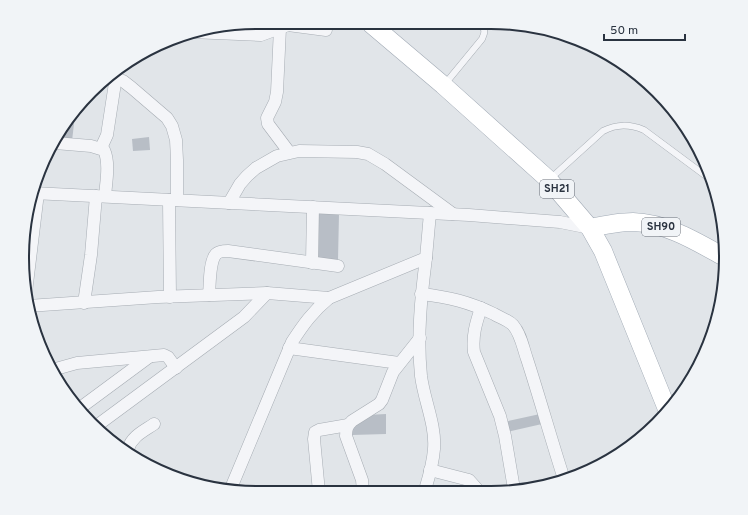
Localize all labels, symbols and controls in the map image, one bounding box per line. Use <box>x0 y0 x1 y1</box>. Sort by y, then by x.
scale bar <box>604 16 685 42</box>
text: 50 m <box>610 23 638 39</box>
road number: SH21 <box>540 180 574 198</box>
road number: SH90 <box>642 218 680 236</box>

